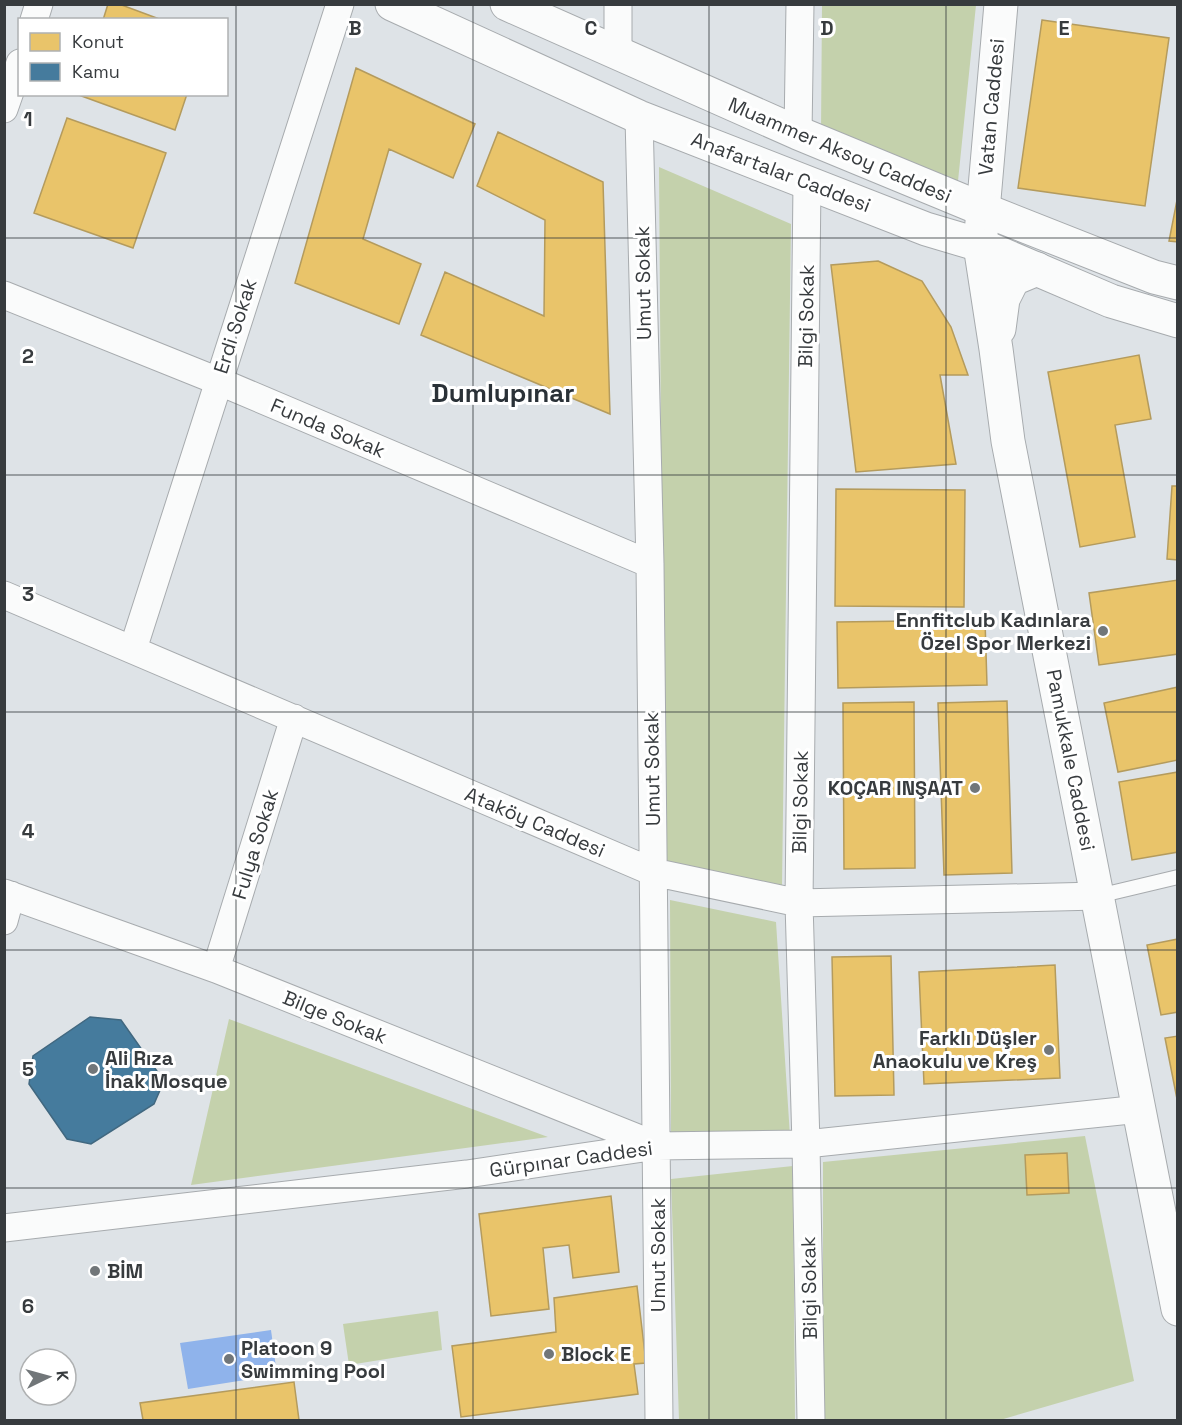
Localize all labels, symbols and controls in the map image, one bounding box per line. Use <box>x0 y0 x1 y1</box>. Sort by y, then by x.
text: B <box>348 15 362 41</box>
text: C <box>585 15 598 41</box>
text: D <box>820 15 834 41</box>
text: E <box>1058 15 1070 41</box>
legend <box>18 18 228 96</box>
text: Konut <box>72 30 124 53</box>
street label: Vatan Caddesi <box>972 37 1010 177</box>
text: Kamu <box>72 60 120 83</box>
street label: Muammer Aksoy Caddesi <box>724 91 956 209</box>
text: 1 <box>23 106 33 132</box>
street label: Anafartalar Caddesi <box>688 126 874 218</box>
street label: Umut Sokak <box>629 225 657 340</box>
street label: Bilgi Sokak <box>792 264 820 368</box>
street label: Erdi Sokak <box>207 275 263 377</box>
text: 2 <box>22 343 34 369</box>
district label: Dumlupınar <box>431 376 575 410</box>
street label: Funda Sokak <box>267 392 390 464</box>
text: 3 <box>22 581 34 607</box>
place label: Ennfitclub Kadınlara Özel Spor Merkezi <box>896 607 1091 656</box>
marker: Ennfitclub Kadınlara Özel Spor Merkezi <box>1096 624 1110 638</box>
street label: Pamukkale Caddesi <box>1041 667 1101 853</box>
street label: Umut Sokak <box>638 711 666 826</box>
street label: Bilgi Sokak <box>786 750 814 854</box>
place label: KOÇAR INŞAAT <box>828 775 963 801</box>
street label: Ataköy Caddesi <box>461 781 609 863</box>
marker: KOÇAR INŞAAT <box>968 781 982 795</box>
street label: Fulya Sokak <box>226 785 284 902</box>
text: 4 <box>22 818 35 844</box>
street label: Bilge Sokak <box>279 984 391 1050</box>
place label: Farklı Düşler Anaokulu ve Kreş <box>873 1025 1037 1074</box>
marker: Farklı Düşler Anaokulu ve Kreş <box>1042 1043 1056 1057</box>
place label: Ali Rıza İnak Mosque <box>105 1045 228 1094</box>
text: 5 <box>22 1056 34 1082</box>
marker: Ali Rıza İnak Mosque <box>86 1062 100 1076</box>
street label: Gürpınar Caddesi <box>488 1135 654 1183</box>
street label: Umut Sokak <box>645 1198 671 1312</box>
street label: Bilgi Sokak <box>795 1236 823 1340</box>
place label: BİM <box>107 1258 143 1284</box>
marker: BİM <box>88 1264 102 1278</box>
text: 6 <box>22 1293 34 1319</box>
place label: Platoon 9 Swimming Pool <box>241 1335 385 1384</box>
place label: Block E <box>561 1341 631 1367</box>
north arrow <box>18 1347 78 1407</box>
marker: Block E <box>542 1347 556 1361</box>
marker: Platoon 9 Swimming Pool <box>222 1352 236 1366</box>
text: K <box>52 1370 73 1382</box>

